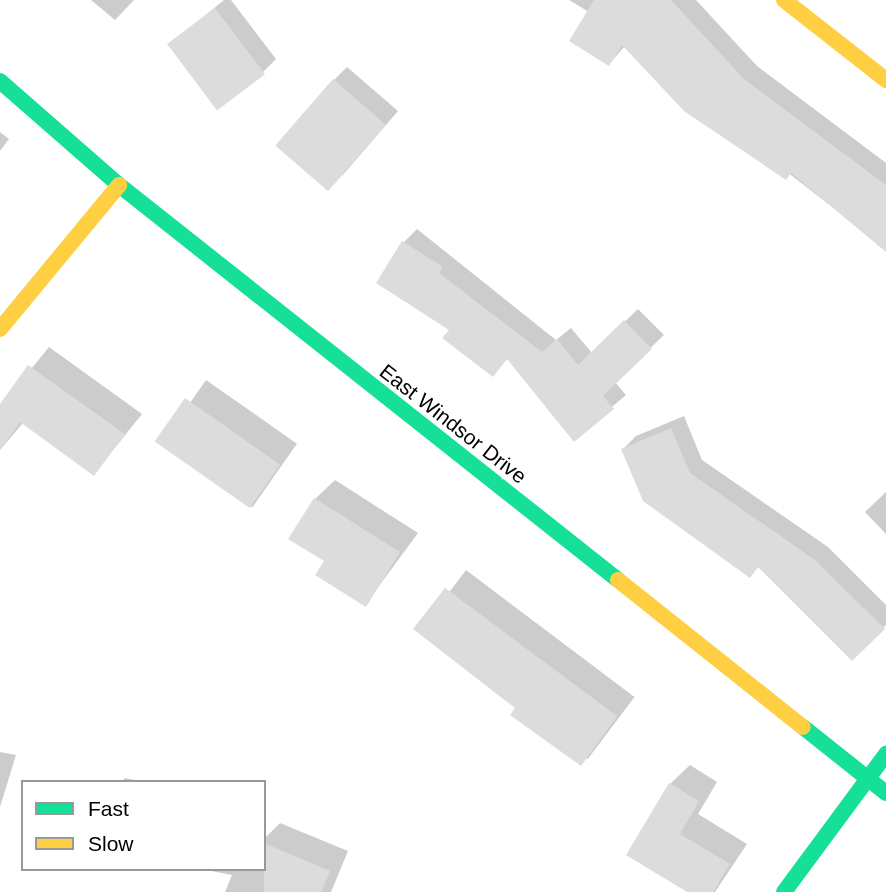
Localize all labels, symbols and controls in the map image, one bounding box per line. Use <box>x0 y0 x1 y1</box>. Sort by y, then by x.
street label: East Windsor Drive <box>374 359 532 489</box>
legend <box>21 780 266 871</box>
text: Fast <box>88 797 129 820</box>
text: Slow <box>88 832 134 855</box>

